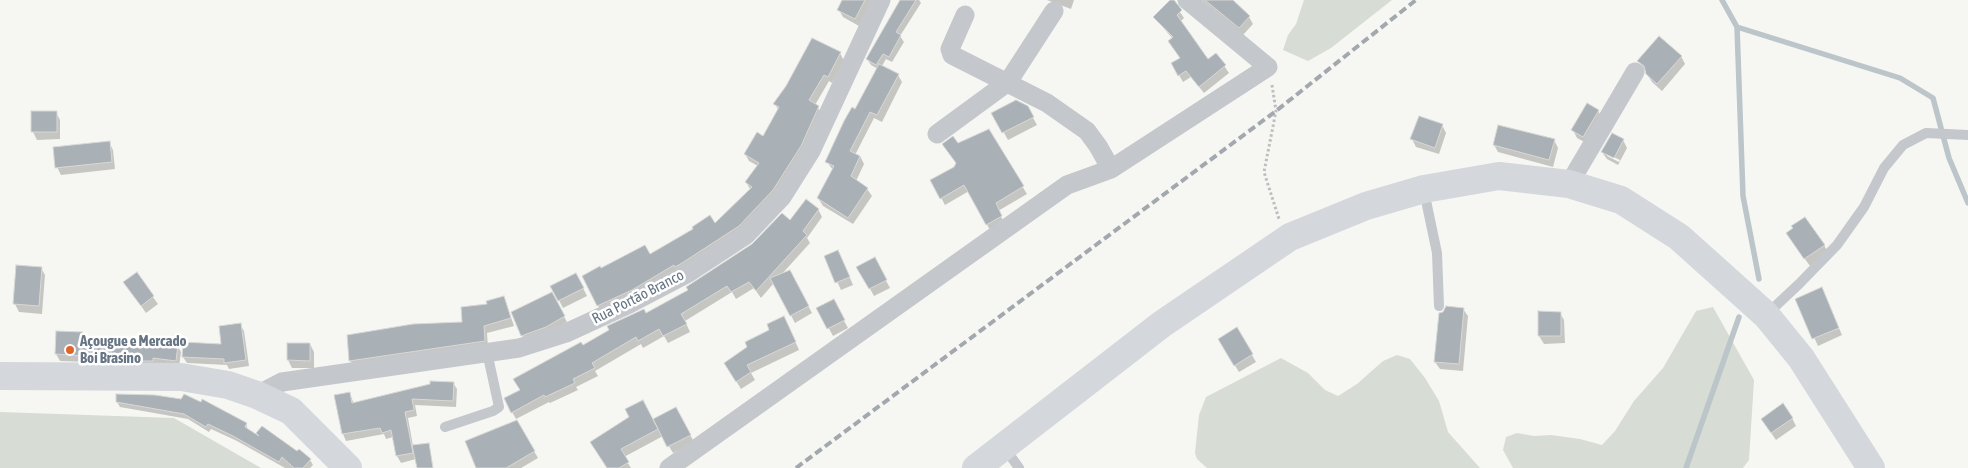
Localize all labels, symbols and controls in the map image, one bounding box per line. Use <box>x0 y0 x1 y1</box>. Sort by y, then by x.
street label: Rua Portão Branco <box>589 266 687 328</box>
place label: Açougue e Mercado Boi Brasino <box>80 332 187 367</box>
marker: Açougue e Mercado Boi Brasino <box>64 344 76 356</box>

